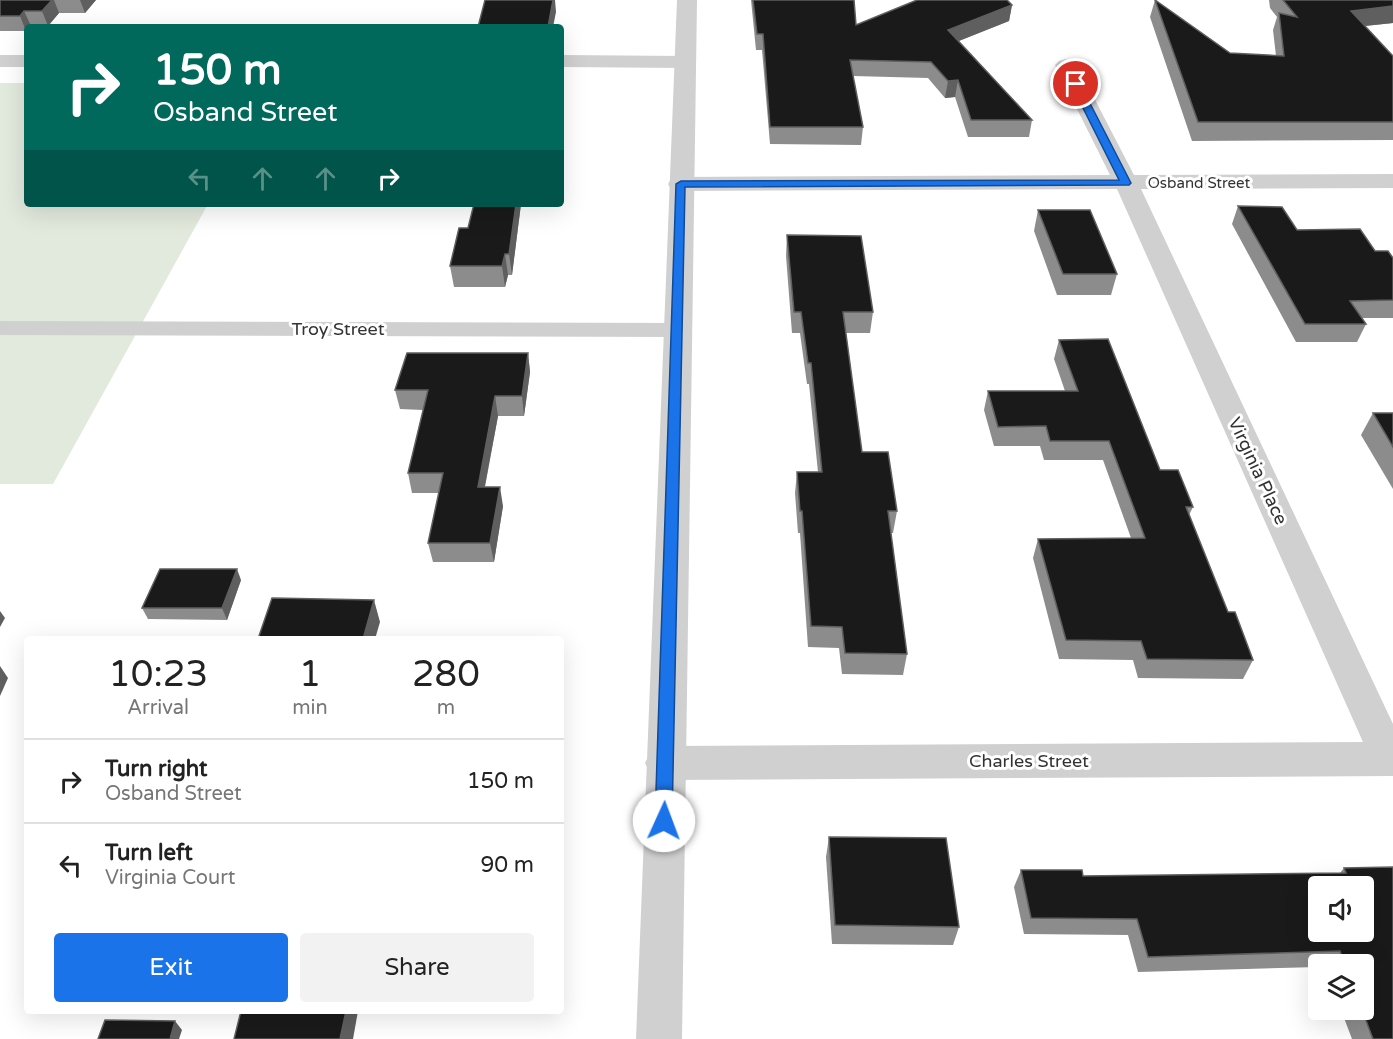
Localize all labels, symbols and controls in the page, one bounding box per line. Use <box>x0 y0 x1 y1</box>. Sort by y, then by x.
text: 150 m <box>153 45 282 96</box>
icon: right <box>54 48 132 126</box>
pin <box>1050 58 1101 109</box>
icon: arrive <box>1059 67 1092 100</box>
text: Osband Street <box>153 96 338 129</box>
icon: left <box>183 162 216 195</box>
icon: ahead <box>246 162 279 195</box>
icon: ahead <box>309 162 342 195</box>
icon: right <box>372 162 405 195</box>
street label: Osband Street <box>1148 174 1251 192</box>
street label: Troy Street <box>291 318 385 340</box>
street label: Virginia Place <box>1224 414 1292 528</box>
text: 10:23 <box>108 653 208 696</box>
text: 1 <box>299 653 321 696</box>
text: 280 <box>412 653 480 696</box>
text: Arrival <box>127 696 189 720</box>
text: min <box>292 696 328 720</box>
text: m <box>437 696 455 720</box>
street label: Charles Street <box>969 750 1089 772</box>
text: Turn right <box>105 756 207 782</box>
icon: right <box>54 765 87 798</box>
text: 150 m <box>467 768 534 794</box>
text: Osband Street <box>105 782 242 806</box>
position arrow <box>632 789 696 853</box>
text: Turn left <box>105 840 193 866</box>
icon: left <box>54 849 87 882</box>
text: 90 m <box>480 852 534 878</box>
text: Virginia Court <box>105 866 235 890</box>
map controls <box>1308 876 1374 1020</box>
button: sound <box>1308 876 1374 942</box>
button: Exit <box>54 933 288 1002</box>
button: Share <box>300 933 534 1002</box>
button: layers <box>1308 954 1374 1020</box>

